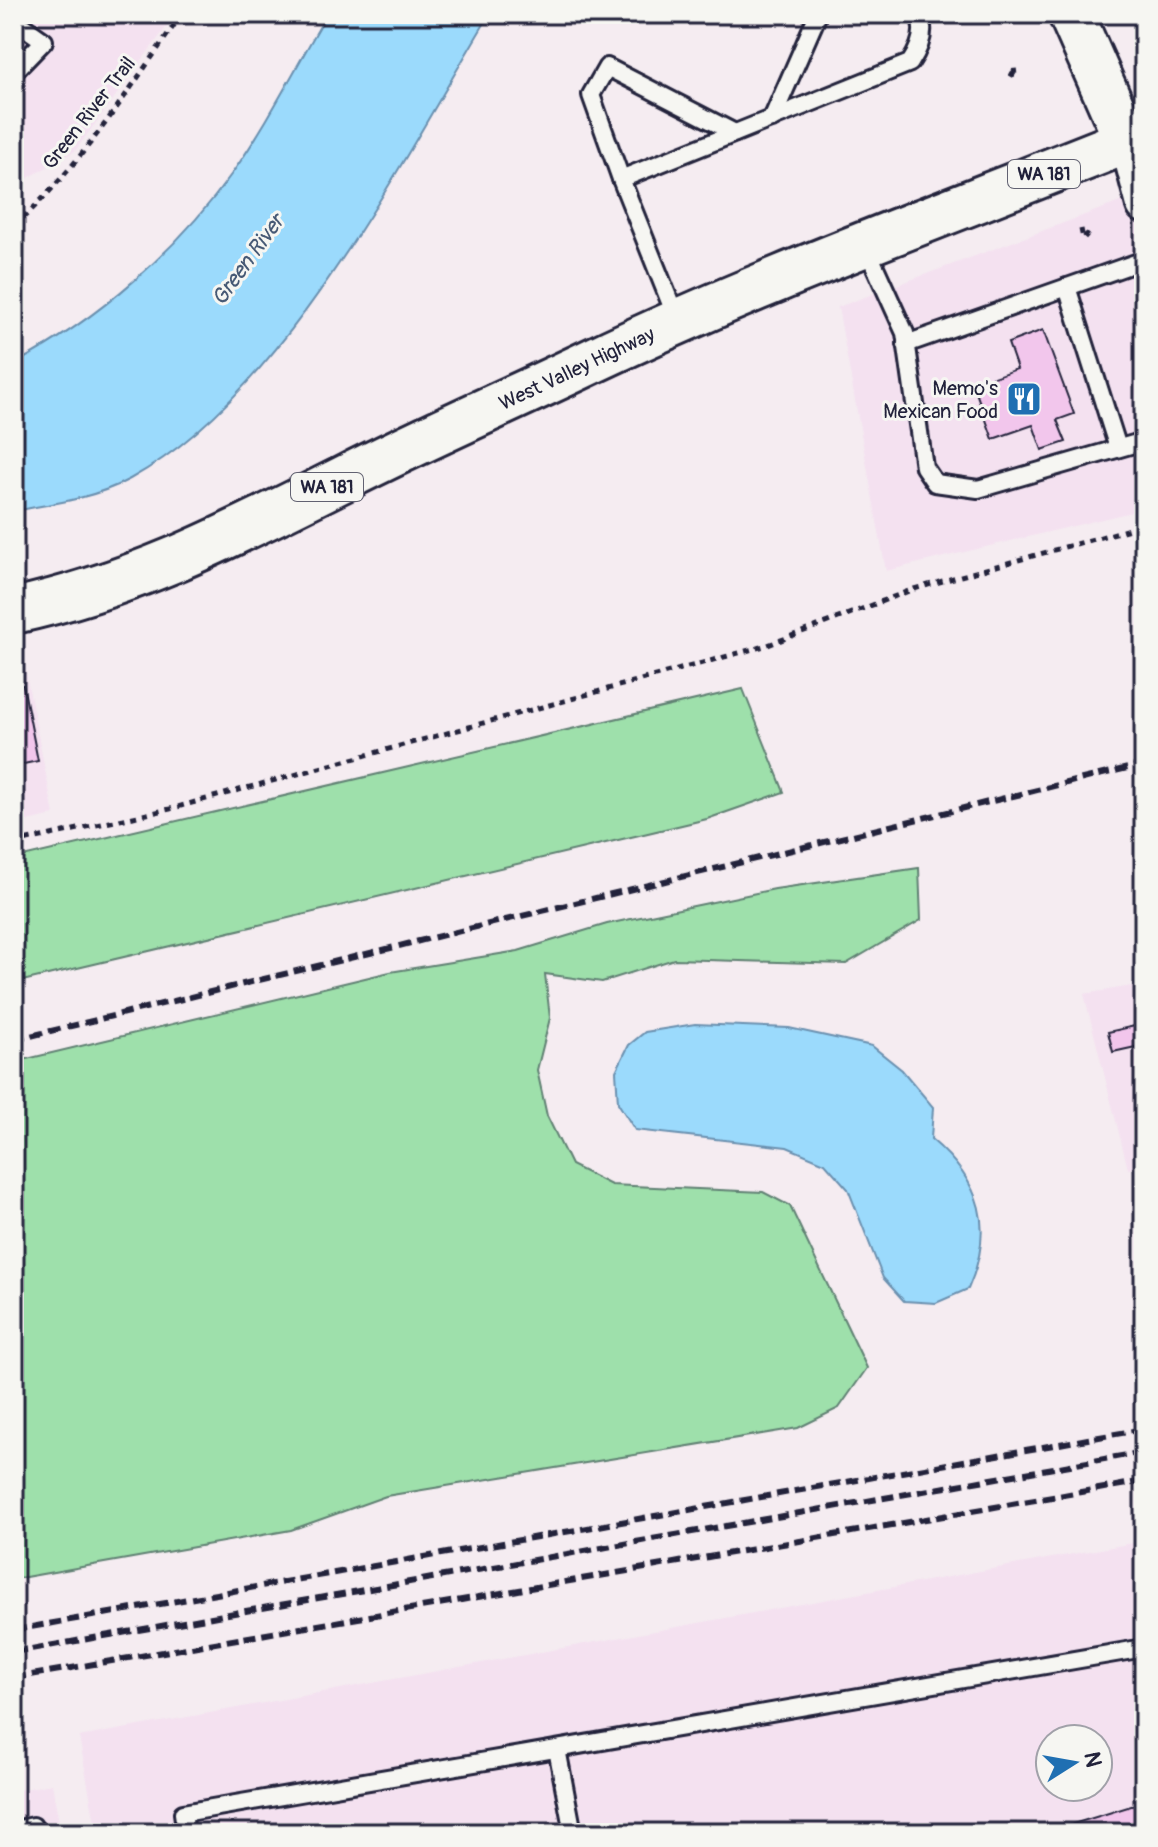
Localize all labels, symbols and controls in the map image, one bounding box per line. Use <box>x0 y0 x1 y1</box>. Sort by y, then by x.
street label: Green River Trail <box>37 52 141 174</box>
road number: WA 181 <box>1008 160 1080 188</box>
water label: Green River <box>205 206 292 311</box>
street label: West Valley Highway <box>495 321 659 415</box>
place label: Memo's Mexican Food <box>883 376 998 424</box>
restaurant icon: Memo's Mexican Food <box>1005 380 1043 418</box>
road number: WA 181 <box>291 473 363 501</box>
north arrow <box>1034 1723 1114 1803</box>
text: N <box>1077 1749 1108 1769</box>

